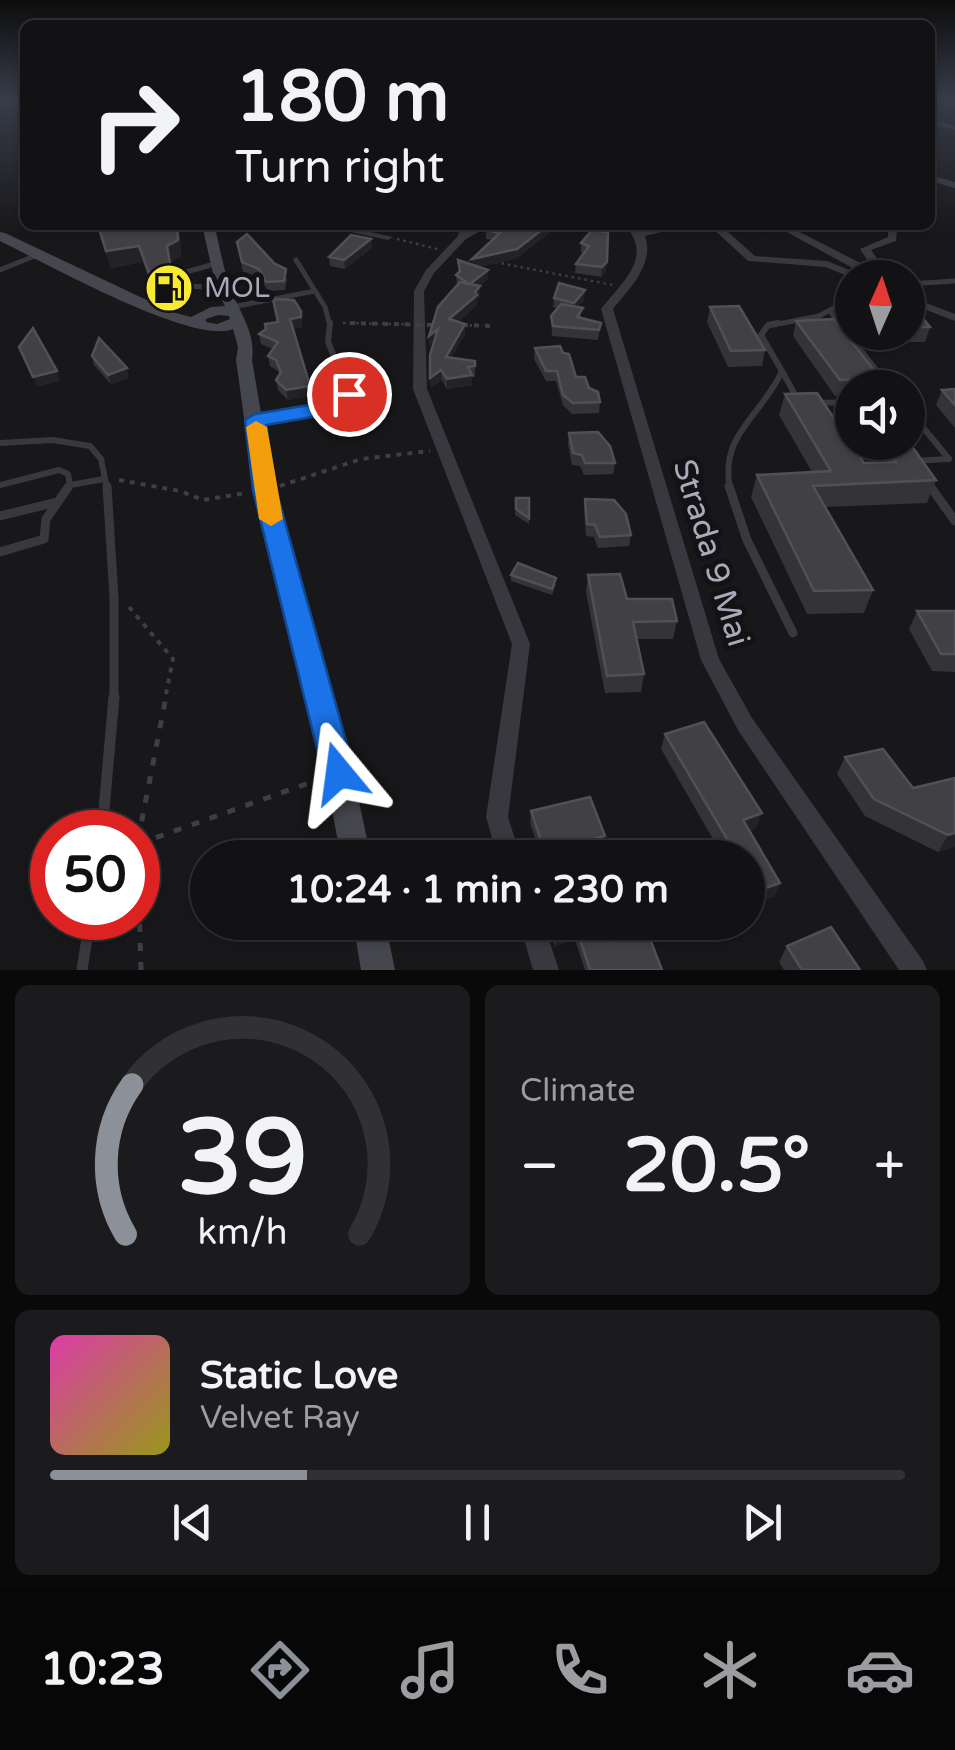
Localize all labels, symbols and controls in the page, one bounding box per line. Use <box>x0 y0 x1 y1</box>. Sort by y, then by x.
text: 180 m <box>235 56 449 140</box>
icon: right <box>70 60 200 190</box>
text: Turn right <box>235 141 444 195</box>
north arrow <box>835 260 925 350</box>
map controls <box>835 260 925 460</box>
fuel station icon: MOL <box>143 262 195 314</box>
place label: MOL <box>204 271 270 305</box>
pin <box>307 352 392 437</box>
icon: arrive <box>322 367 377 422</box>
button: sound <box>835 370 925 460</box>
street label: Strada 9 Mai <box>665 455 757 651</box>
position arrow <box>287 721 391 825</box>
speed limit sign: 50 <box>30 810 160 940</box>
text: 10:24 · 1 min · 230 m <box>286 867 669 913</box>
text: Climate <box>520 1072 635 1110</box>
text: 39 <box>177 1097 308 1222</box>
text: 20.5° <box>623 1121 810 1211</box>
text: − <box>520 1134 559 1200</box>
text: + <box>874 1134 905 1200</box>
text: km/h <box>198 1211 287 1254</box>
text: Static Love <box>200 1353 398 1399</box>
text: Velvet Ray <box>200 1399 360 1437</box>
icon: previous <box>165 1495 220 1550</box>
icon: pause <box>450 1495 505 1550</box>
icon: next <box>735 1495 790 1550</box>
icon: directions <box>245 1635 315 1705</box>
icon: music <box>395 1635 465 1705</box>
icon: phone <box>545 1635 615 1705</box>
icon: climate <box>695 1635 765 1705</box>
icon: car <box>845 1635 915 1705</box>
text: 10:23 <box>40 1643 165 1697</box>

